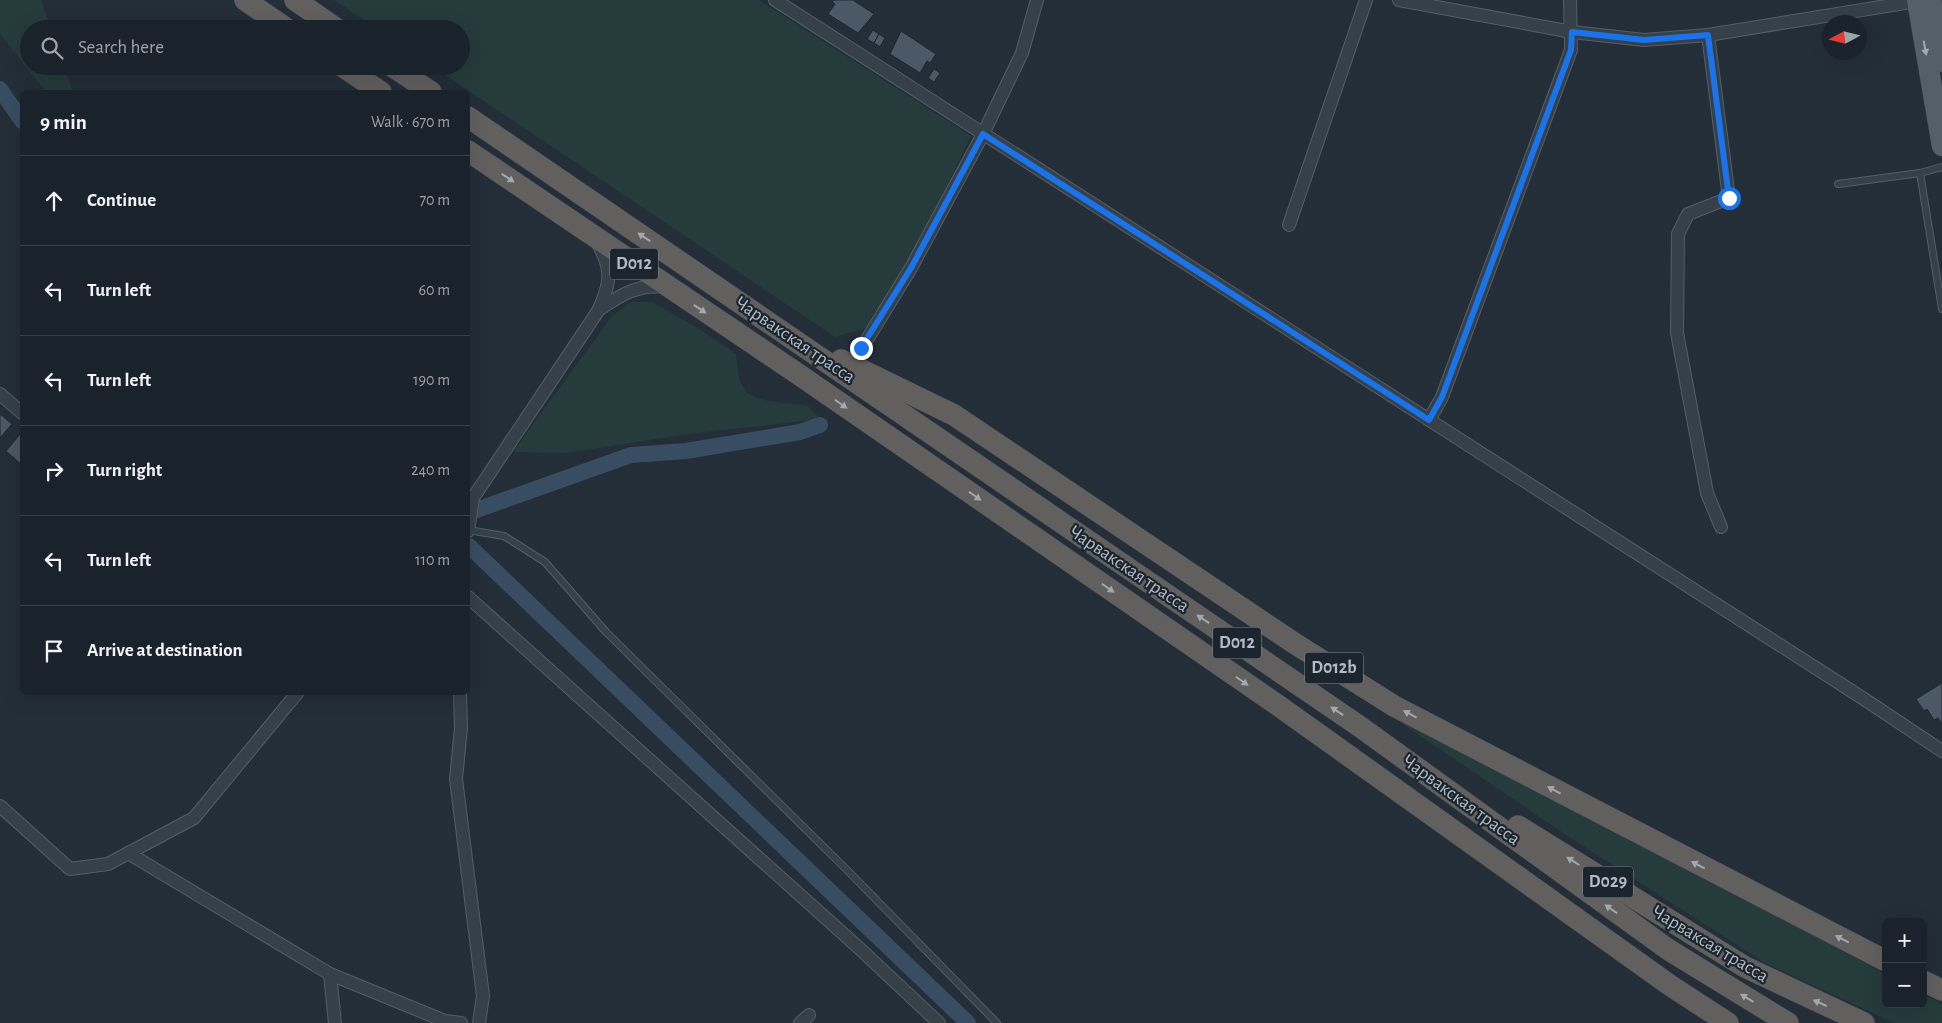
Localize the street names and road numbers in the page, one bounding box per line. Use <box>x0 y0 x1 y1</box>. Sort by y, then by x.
road number: D012 <box>610 248 658 280</box>
street label: Чарвакская трасса <box>732 293 859 387</box>
street label: Чарвакская трасса <box>1066 522 1193 616</box>
road number: D012 <box>1213 628 1261 658</box>
road number: D012b <box>1305 652 1363 684</box>
street label: Чарвакская трасса <box>1399 751 1523 849</box>
road number: D029 <box>1583 866 1633 898</box>
street label: Чарваксая трасса <box>1649 902 1772 986</box>

